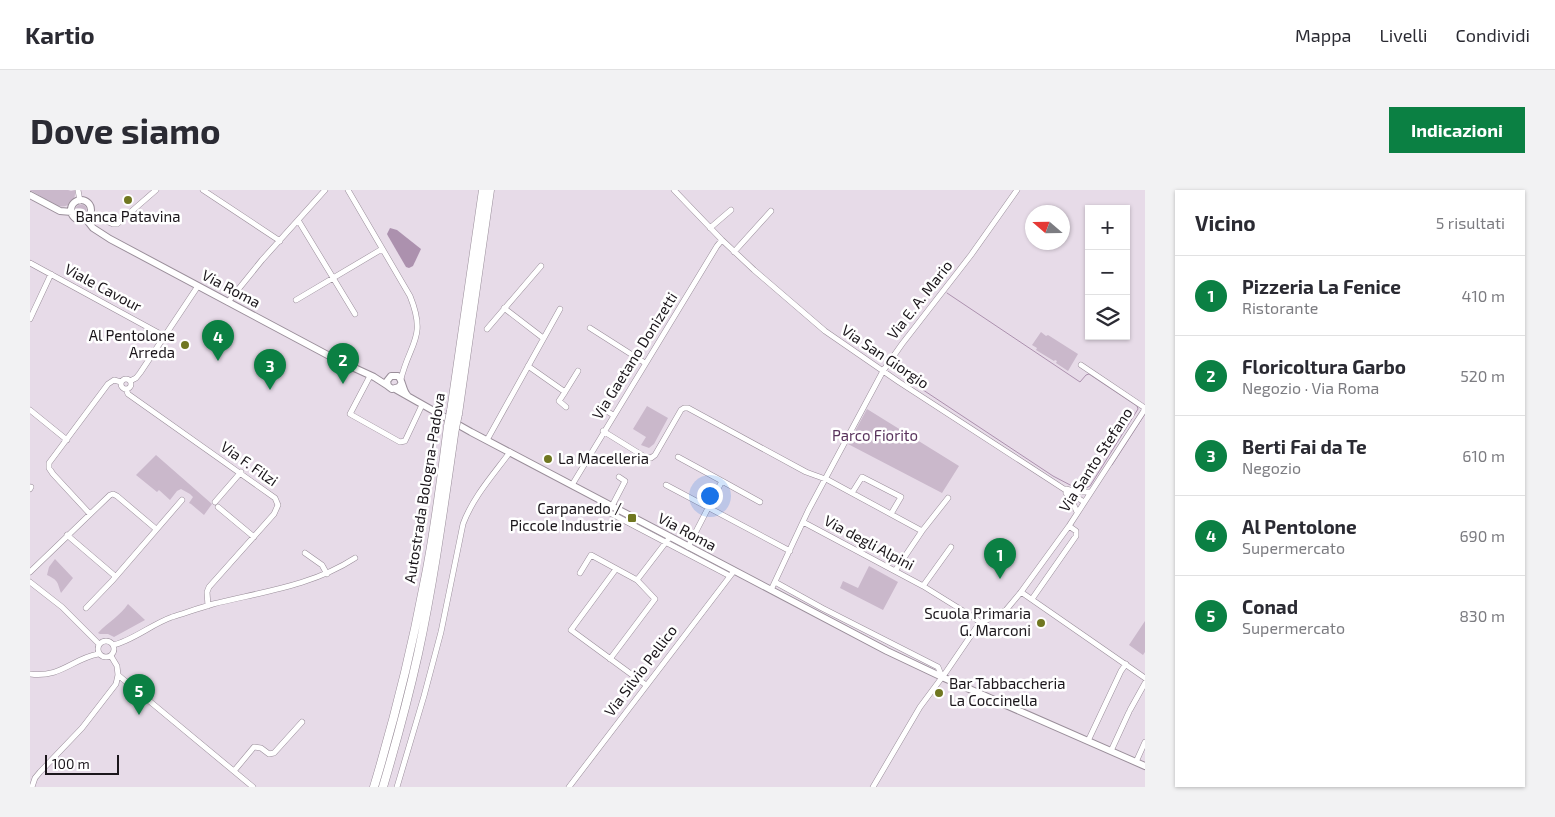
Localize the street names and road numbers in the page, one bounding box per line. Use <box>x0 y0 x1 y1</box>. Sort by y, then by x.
street label: Via E. A. Mario <box>883 256 956 342</box>
street label: Viale Cavour <box>62 259 145 315</box>
street label: Via Roma <box>199 265 264 311</box>
street label: Via Gaetano Donizetti <box>588 289 681 422</box>
street label: Via San Giorgio <box>839 320 933 392</box>
street label: Autostrada Bologna-Padova <box>400 391 448 585</box>
street label: Via Santo Stefano <box>1055 404 1136 515</box>
street label: Via F. Filzi <box>217 437 282 489</box>
street label: Via Roma <box>655 508 720 554</box>
street label: Via degli Alpini <box>821 511 918 573</box>
street label: Via Silvio Pellico <box>600 621 680 720</box>

